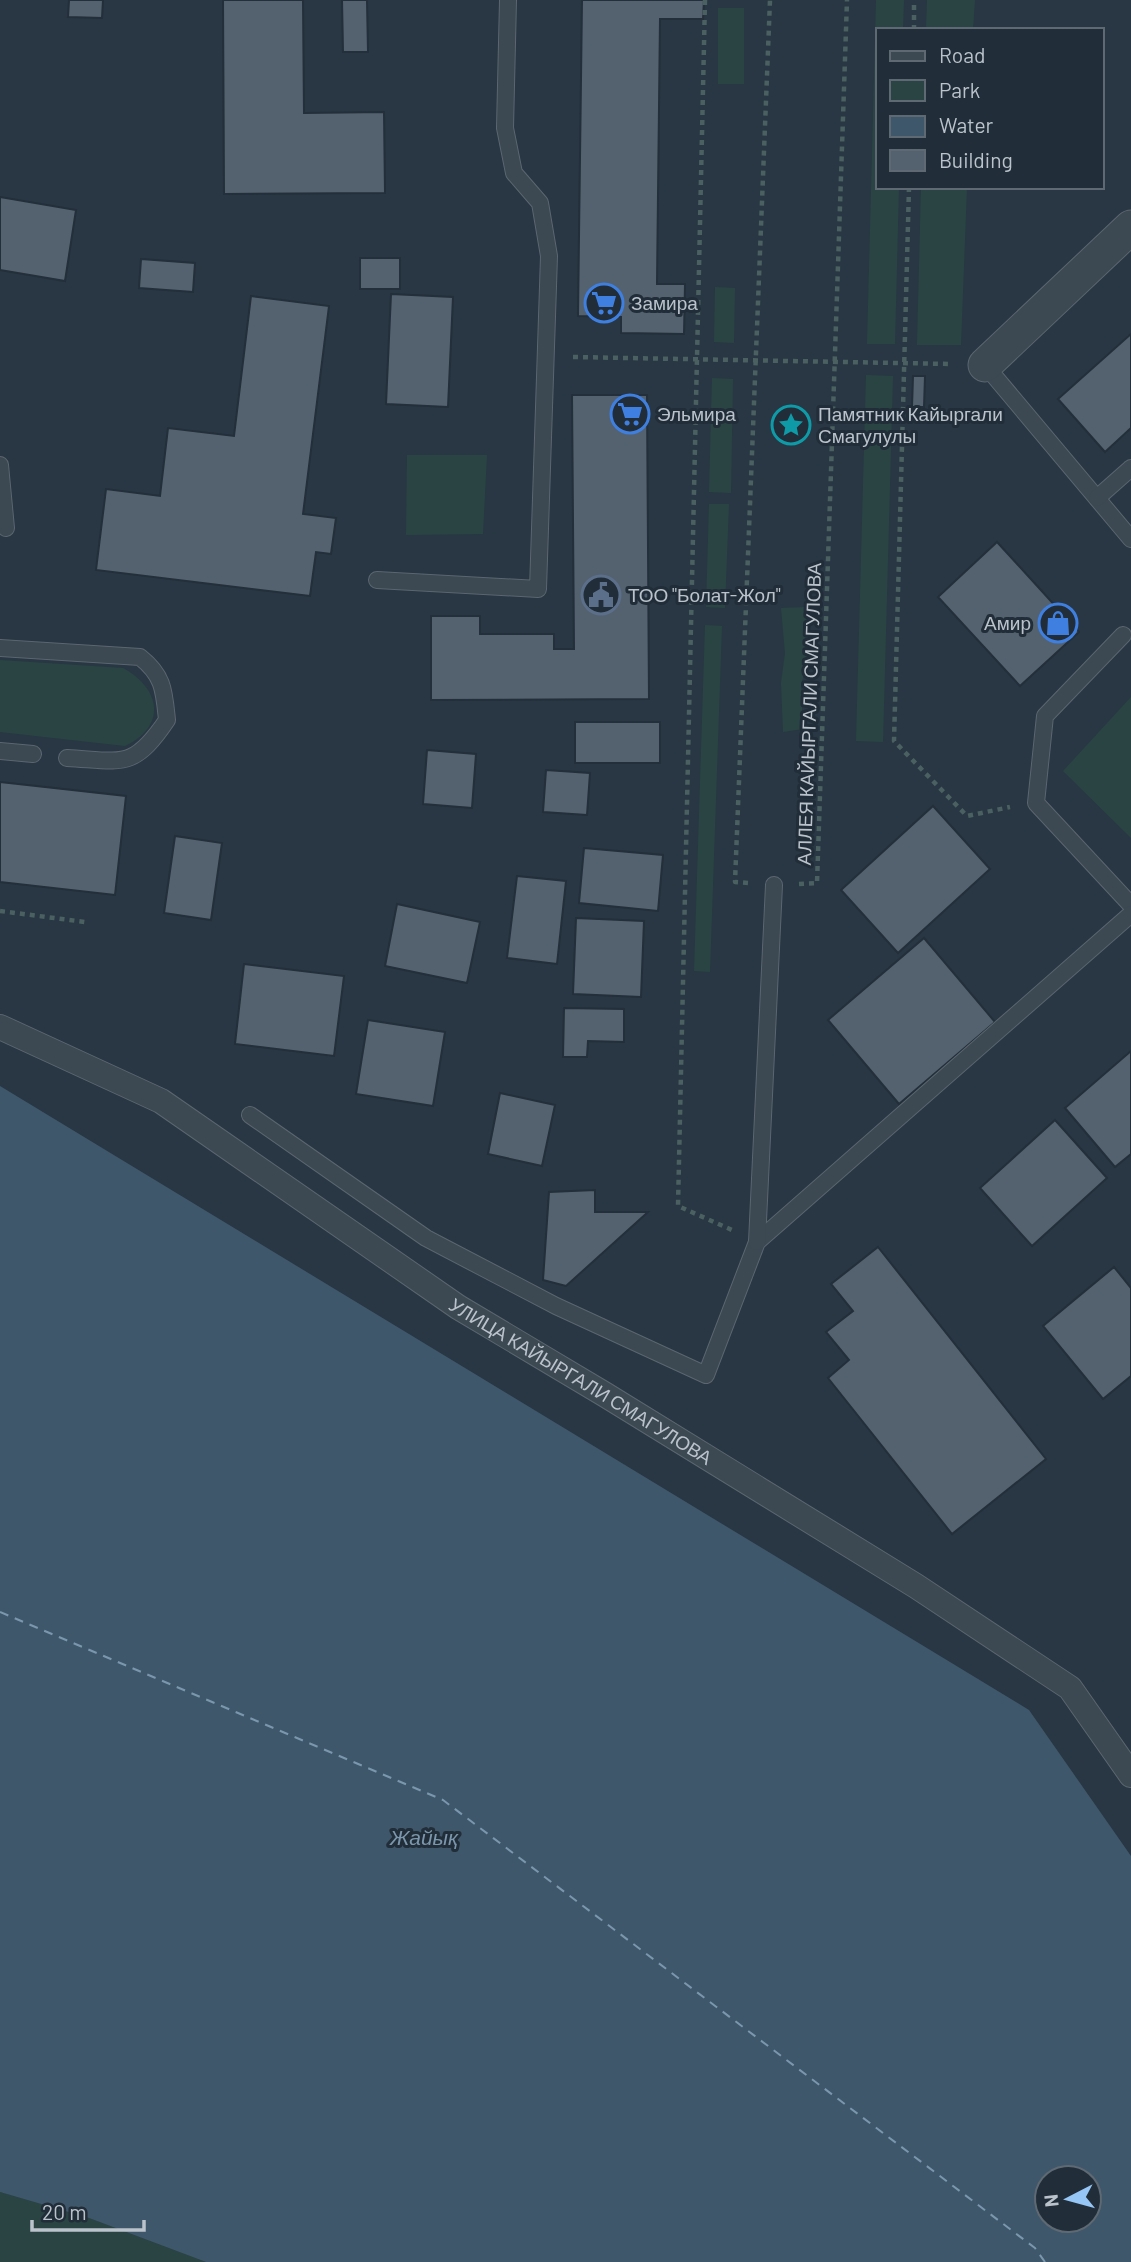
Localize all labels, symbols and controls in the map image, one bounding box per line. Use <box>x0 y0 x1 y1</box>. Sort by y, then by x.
legend <box>876 28 1103 189</box>
text: Road <box>939 42 985 67</box>
text: Park <box>939 77 980 102</box>
text: Water <box>939 112 994 137</box>
text: Building <box>939 147 1013 172</box>
supermarket icon: Замира <box>583 282 625 324</box>
place label: Замира <box>631 291 698 314</box>
supermarket icon: Эльмира <box>609 393 651 435</box>
place label: Эльмира <box>657 402 736 425</box>
place label: Памятник Кайыргали Смагулулы <box>818 402 1003 447</box>
place icon: Памятник Кайыргали Смагулулы <box>770 404 812 446</box>
street label: АЛЛЕЯ КАЙЫРГАЛИ СМАГУЛОВА <box>792 562 825 866</box>
public building icon: ТОО "Болат-Жол" <box>580 574 622 616</box>
place label: ТОО "Болат-Жол" <box>628 583 781 606</box>
shop icon: Амир <box>1037 602 1079 644</box>
place label: Амир <box>984 611 1031 634</box>
street label: УЛИЦА КАЙЫРГАЛИ СМАГУЛОВА <box>445 1293 717 1469</box>
water label: Жайық <box>389 1824 459 1849</box>
north arrow <box>1033 2164 1103 2234</box>
scale bar <box>32 2188 144 2232</box>
text: N <box>1038 2193 1063 2208</box>
text: 20 m <box>42 2199 87 2224</box>

